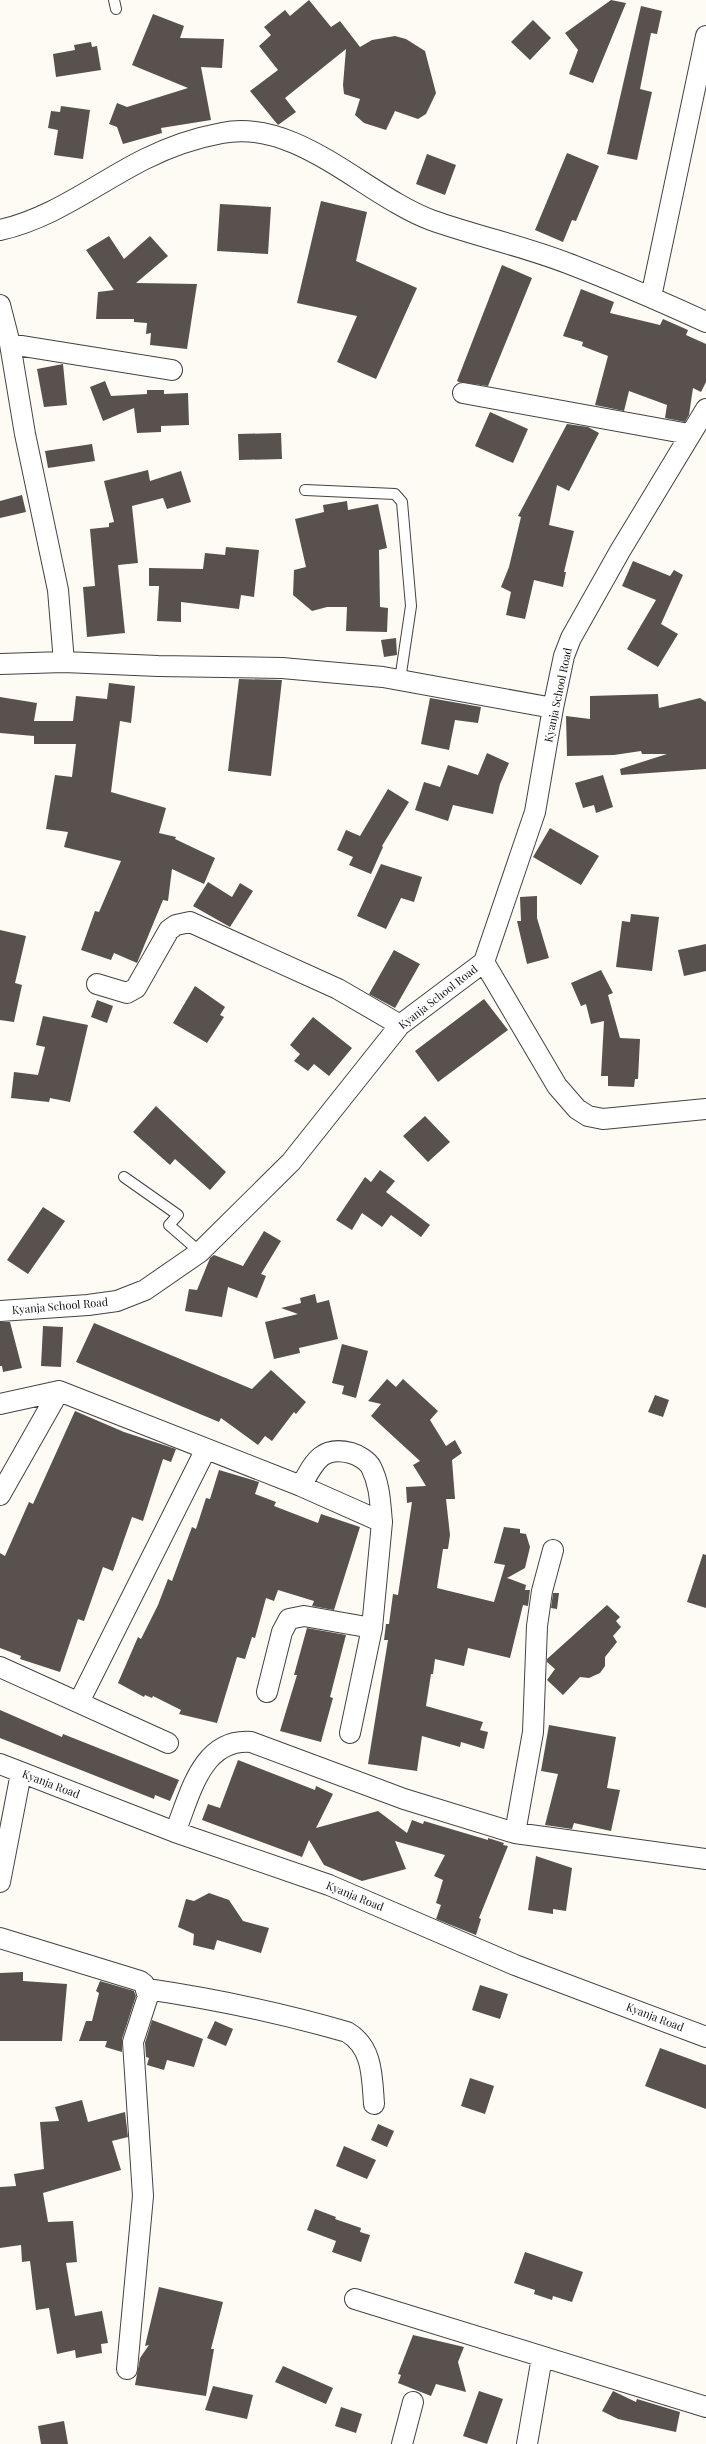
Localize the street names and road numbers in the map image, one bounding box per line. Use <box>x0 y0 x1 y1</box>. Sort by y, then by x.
street label: Kyanja School Road <box>540 646 575 744</box>
street label: Kyanja School Road <box>395 961 481 1032</box>
street label: Kyanja School Road <box>11 1294 109 1317</box>
street label: Kyanja Road <box>20 1766 83 1802</box>
street label: Kyanja Road <box>324 1877 387 1914</box>
street label: Kyanja Road <box>624 1999 687 2035</box>

